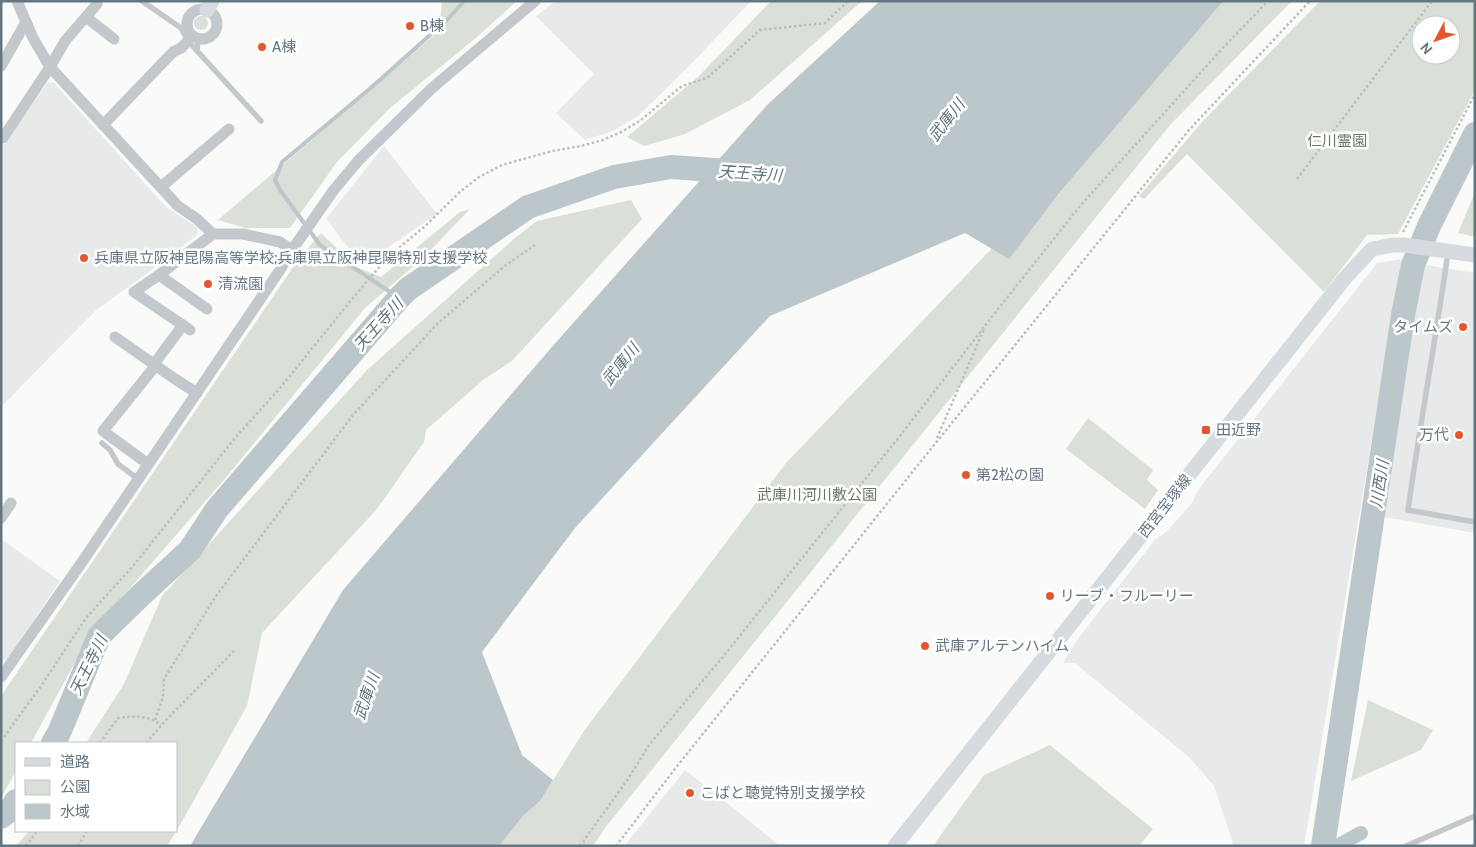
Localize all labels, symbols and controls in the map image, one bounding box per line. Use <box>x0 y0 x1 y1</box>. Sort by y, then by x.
north arrow <box>1411 15 1461 65</box>
place label: B棟 <box>420 17 444 35</box>
marker: B棟 <box>404 20 416 32</box>
place label: A棟 <box>272 38 296 56</box>
text: N <box>1416 39 1436 58</box>
marker: A棟 <box>256 41 268 53</box>
water label: 武庫川 <box>924 94 970 145</box>
park label: 仁川霊園 <box>1307 132 1367 150</box>
water label: 天王寺川 <box>717 162 785 185</box>
place label: 兵庫県立阪神昆陽高等学校;兵庫県立阪神昆陽特別支援学校 <box>94 249 487 267</box>
marker: 兵庫県立阪神昆陽高等学校;兵庫県立阪神昆陽特別支援学校 <box>78 252 90 264</box>
place label: 清流園 <box>218 275 263 293</box>
marker: 清流園 <box>202 278 214 290</box>
water label: 天王寺川 <box>350 293 408 354</box>
place label: タイムズ <box>1393 318 1453 336</box>
marker: タイムズ <box>1457 321 1469 333</box>
water label: 武庫川 <box>598 338 644 389</box>
place label: 田近野 <box>1216 421 1261 439</box>
marker: 田近野 <box>1200 424 1212 436</box>
place label: 万代 <box>1419 426 1449 444</box>
marker: 万代 <box>1453 429 1465 441</box>
water label: 川西川 <box>1366 457 1393 509</box>
place label: 第2松の園 <box>976 466 1044 484</box>
marker: 第2松の園 <box>960 469 972 481</box>
street label: 西宮宝塚線 <box>1135 471 1195 541</box>
park label: 武庫川河川敷公園 <box>757 486 877 504</box>
place label: リーブ・フルーリー <box>1060 587 1194 605</box>
marker: リーブ・フルーリー <box>1044 590 1056 602</box>
water label: 天王寺川 <box>66 631 112 698</box>
place label: 武庫アルテンハイム <box>935 637 1069 655</box>
marker: 武庫アルテンハイム <box>919 640 931 652</box>
water label: 武庫川 <box>350 668 384 722</box>
legend <box>15 742 178 832</box>
text: 道路 <box>60 753 90 771</box>
text: 公園 <box>60 778 90 796</box>
place label: こばと聴覚特別支援学校 <box>700 784 865 802</box>
marker: こばと聴覚特別支援学校 <box>684 787 696 799</box>
text: 水域 <box>60 803 90 821</box>

